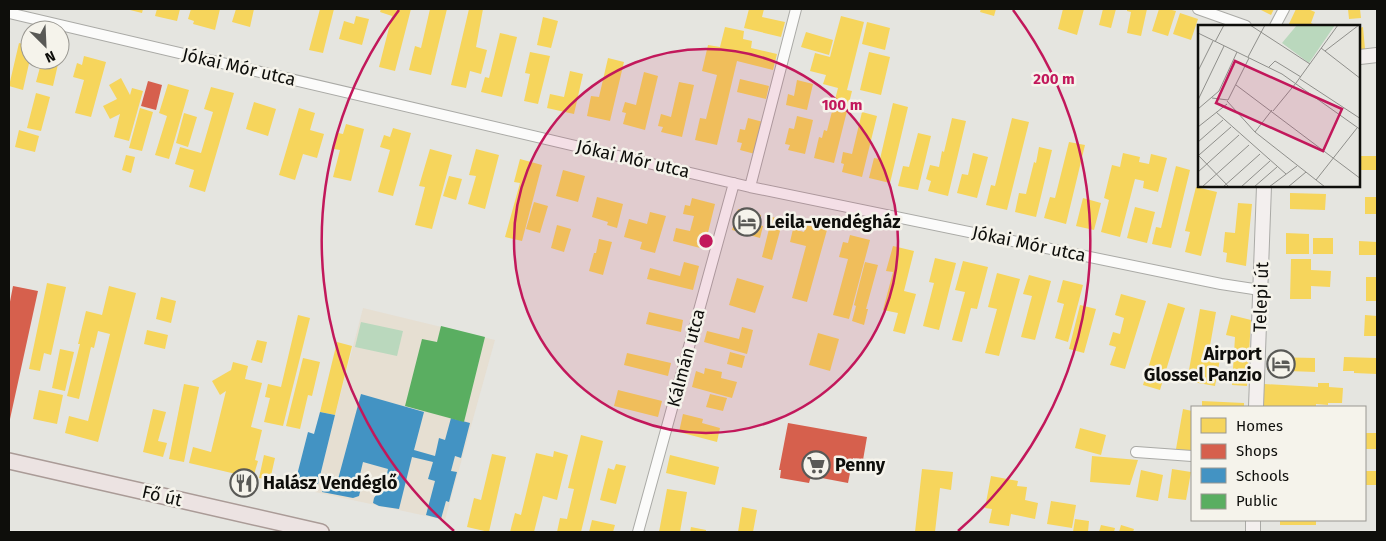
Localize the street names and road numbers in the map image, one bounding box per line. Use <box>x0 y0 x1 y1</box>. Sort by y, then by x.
street label: Jókai Mór utca <box>180 43 298 91</box>
street label: Jókai Mór utca <box>574 135 692 183</box>
street label: Jókai Mór utca <box>970 221 1088 267</box>
street label: Telepi út <box>1249 261 1273 333</box>
street label: Kálmán utca <box>662 306 710 410</box>
street label: Fő út <box>140 481 185 511</box>

